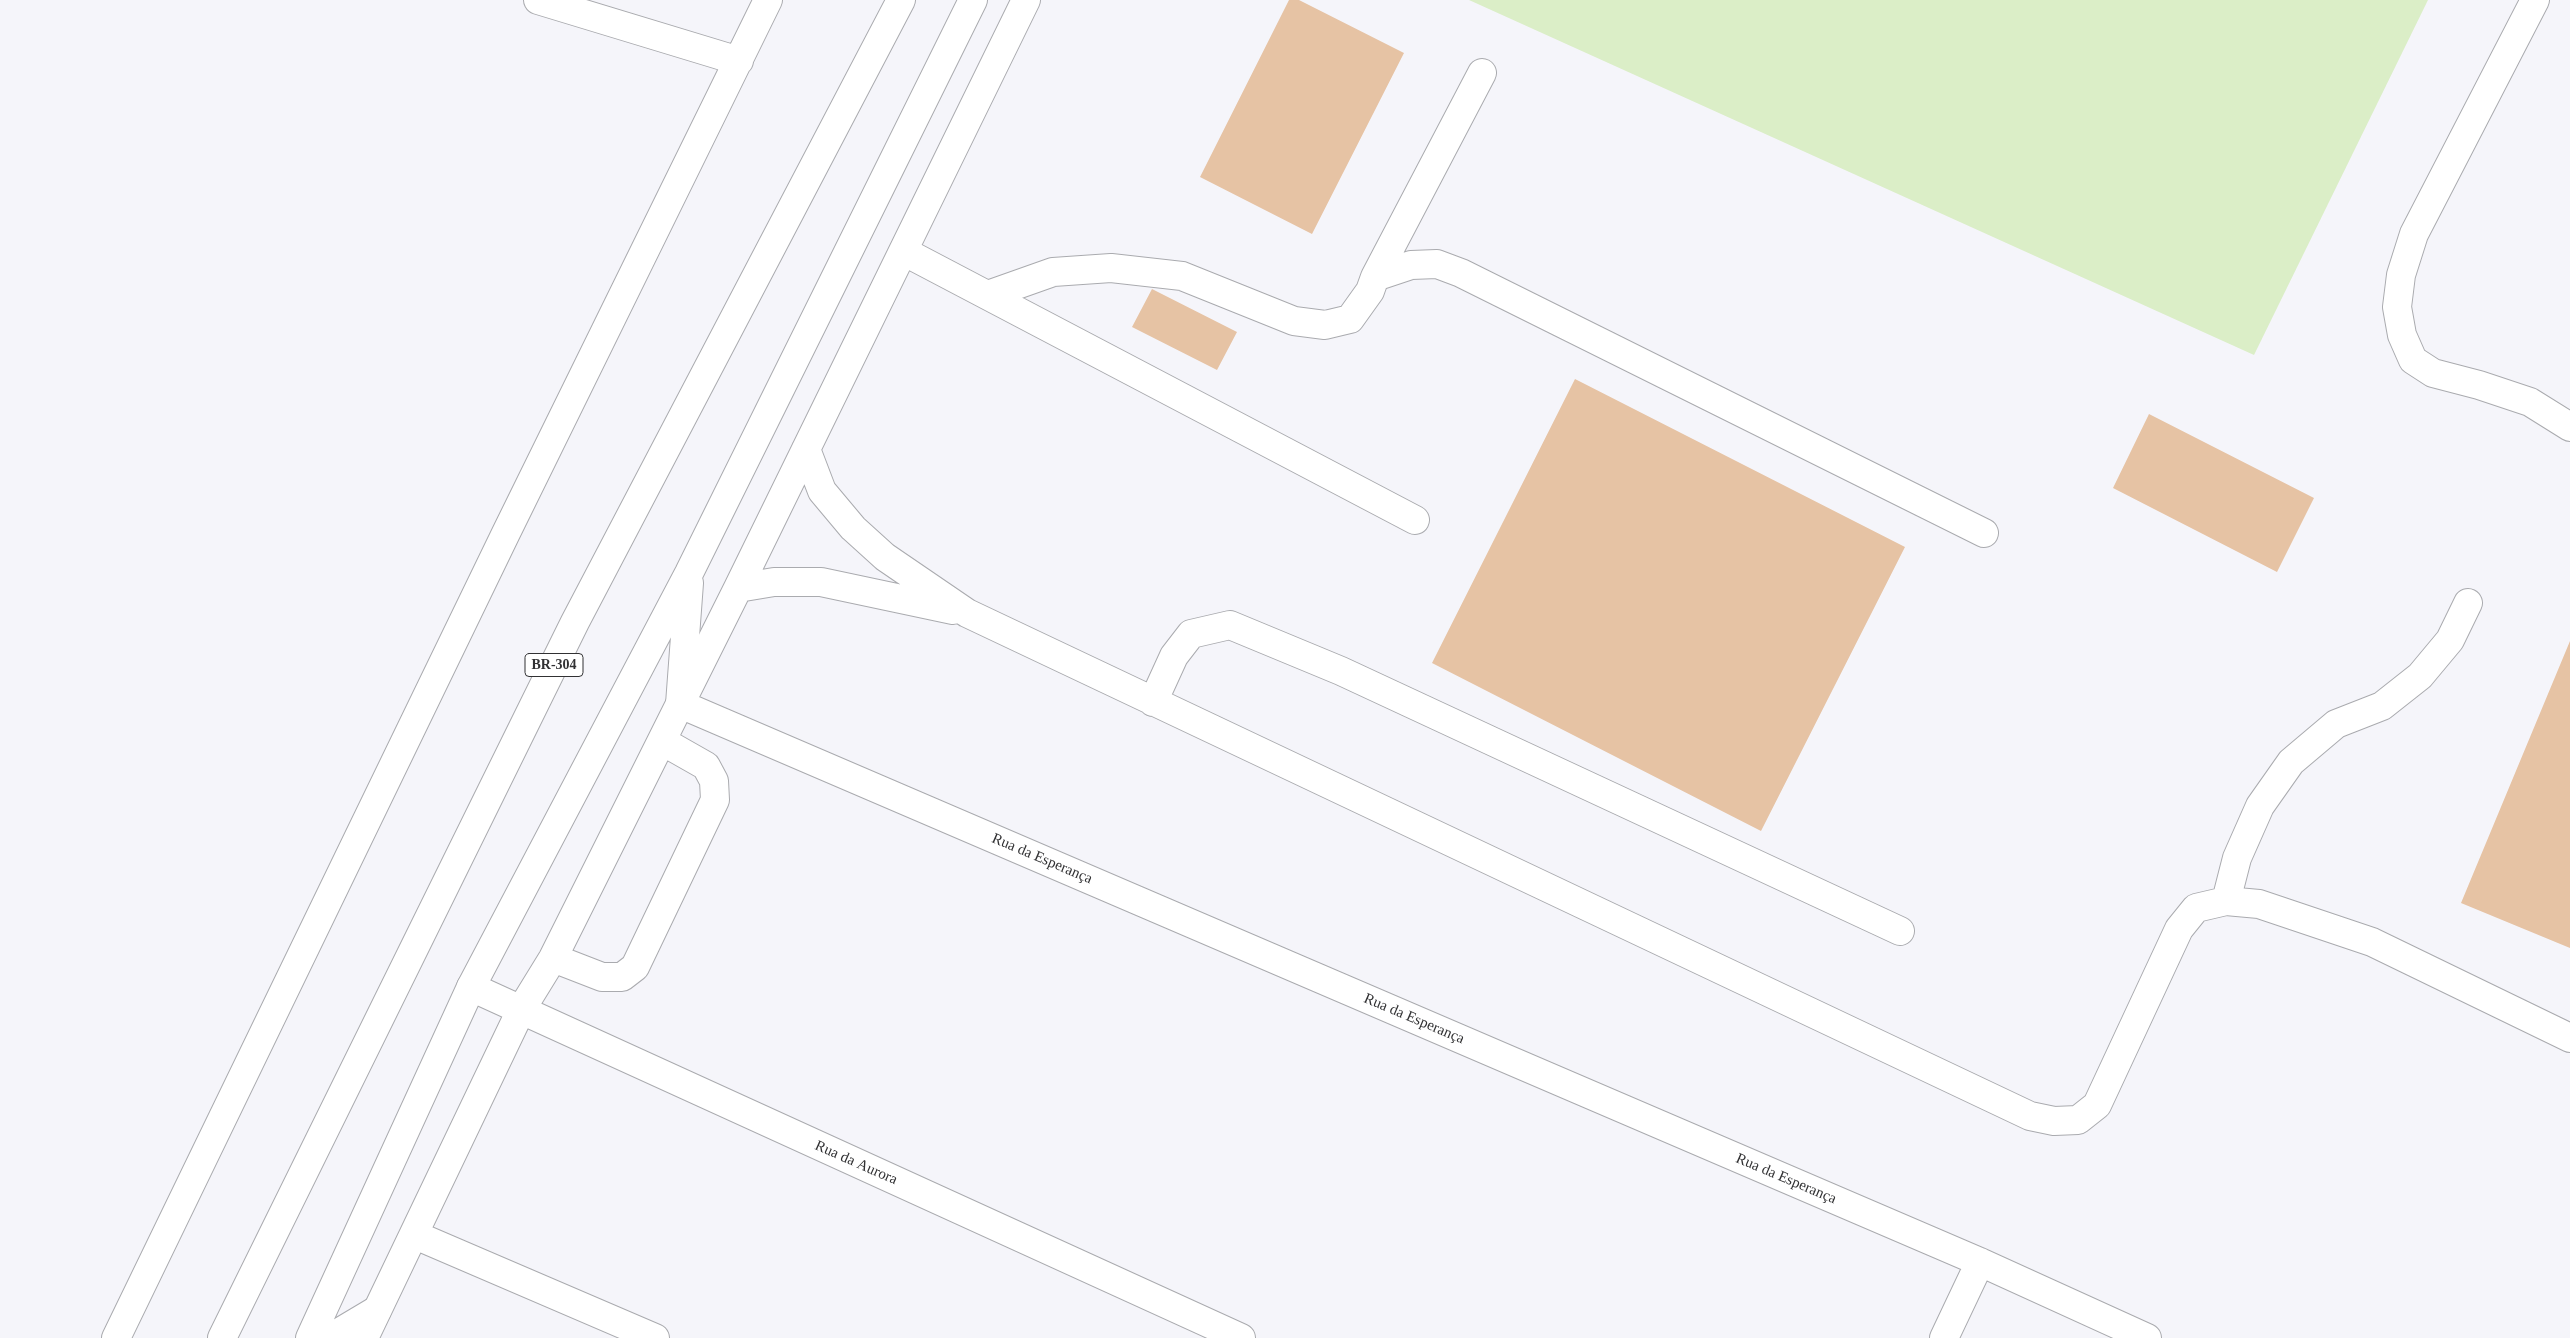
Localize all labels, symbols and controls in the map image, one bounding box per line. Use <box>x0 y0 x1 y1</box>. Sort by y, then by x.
road number: BR-304 <box>525 654 583 676</box>
street label: Rua da Esperança <box>989 830 1095 888</box>
street label: Rua da Esperança <box>1361 990 1467 1048</box>
street label: Rua da Aurora <box>812 1137 900 1189</box>
street label: Rua da Esperança <box>1733 1150 1839 1208</box>

